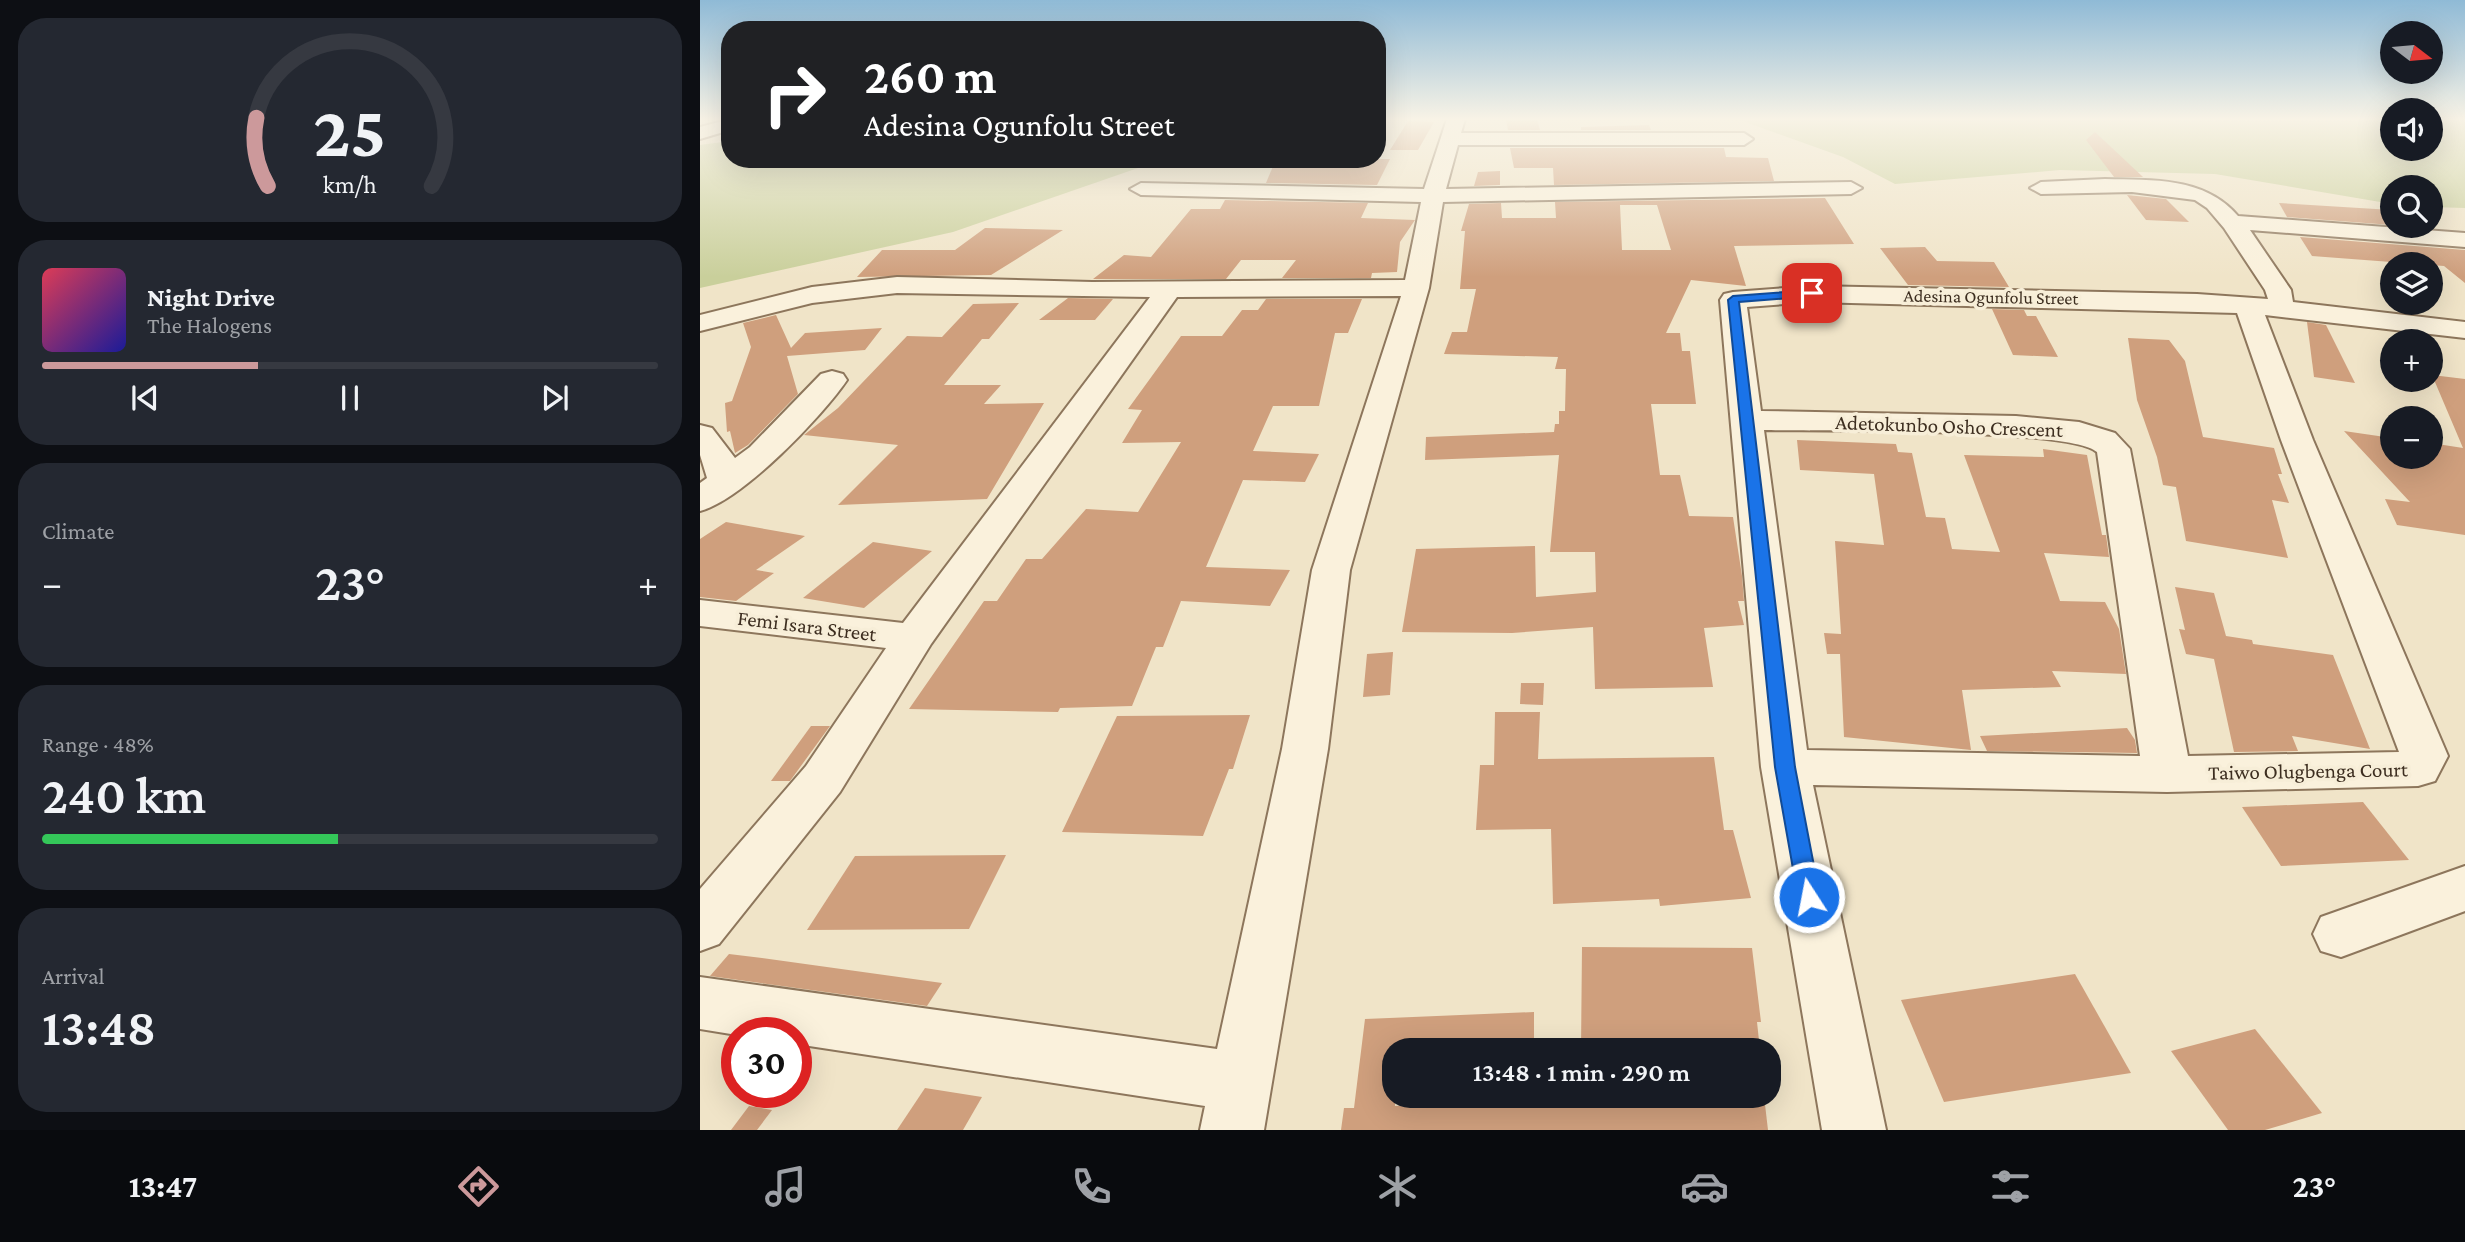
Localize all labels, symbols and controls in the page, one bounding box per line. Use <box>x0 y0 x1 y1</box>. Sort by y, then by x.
north arrow <box>2380 21 2443 84</box>
map controls <box>2380 21 2443 469</box>
icon: right <box>749 49 840 140</box>
text: 260 m <box>864 49 996 104</box>
text: 25 <box>314 92 386 173</box>
button: sound <box>2380 98 2443 161</box>
text: Adesina Ogunfolu Street <box>864 107 1174 143</box>
text: km/h <box>323 171 377 198</box>
button: search <box>2380 175 2443 238</box>
button: layers <box>2380 252 2443 315</box>
pin <box>1782 263 1842 323</box>
icon: arrive <box>1793 274 1831 312</box>
text: Night Drive <box>147 283 275 312</box>
street label: Adesina Ogunfolu Street <box>1904 285 2080 309</box>
text: The Halogens <box>147 312 272 338</box>
button: + <box>2380 329 2443 392</box>
icon: previous <box>126 379 164 417</box>
icon: pause <box>331 379 369 417</box>
icon: next <box>536 379 574 417</box>
button: − <box>2380 406 2443 469</box>
street label: Adetokunbo Osho Crescent <box>1835 410 2064 442</box>
text: Climate <box>42 518 114 544</box>
text: 23° <box>315 553 385 611</box>
text: − <box>42 562 62 604</box>
text: + <box>638 562 658 604</box>
street label: Femi Isara Street <box>736 606 879 647</box>
text: Range · 48% <box>42 731 154 757</box>
street label: Taiwo Olugbenga Court <box>2208 757 2409 785</box>
text: 240 km <box>42 766 206 824</box>
position arrow <box>1772 860 1846 934</box>
text: Arrival <box>42 963 105 989</box>
text: 13:48 <box>42 998 156 1056</box>
speed limit sign: 30 <box>721 1017 812 1108</box>
text: 13:48 · 1 min · 290 m <box>1473 1058 1690 1087</box>
icon: directions <box>454 1162 503 1211</box>
icon: music <box>761 1162 810 1211</box>
icon: phone <box>1067 1162 1116 1211</box>
icon: climate <box>1373 1162 1422 1211</box>
icon: car <box>1680 1162 1729 1211</box>
icon: filters <box>1986 1162 2035 1211</box>
text: 13:47 <box>129 1168 197 1204</box>
text: 23° <box>2292 1168 2336 1204</box>

